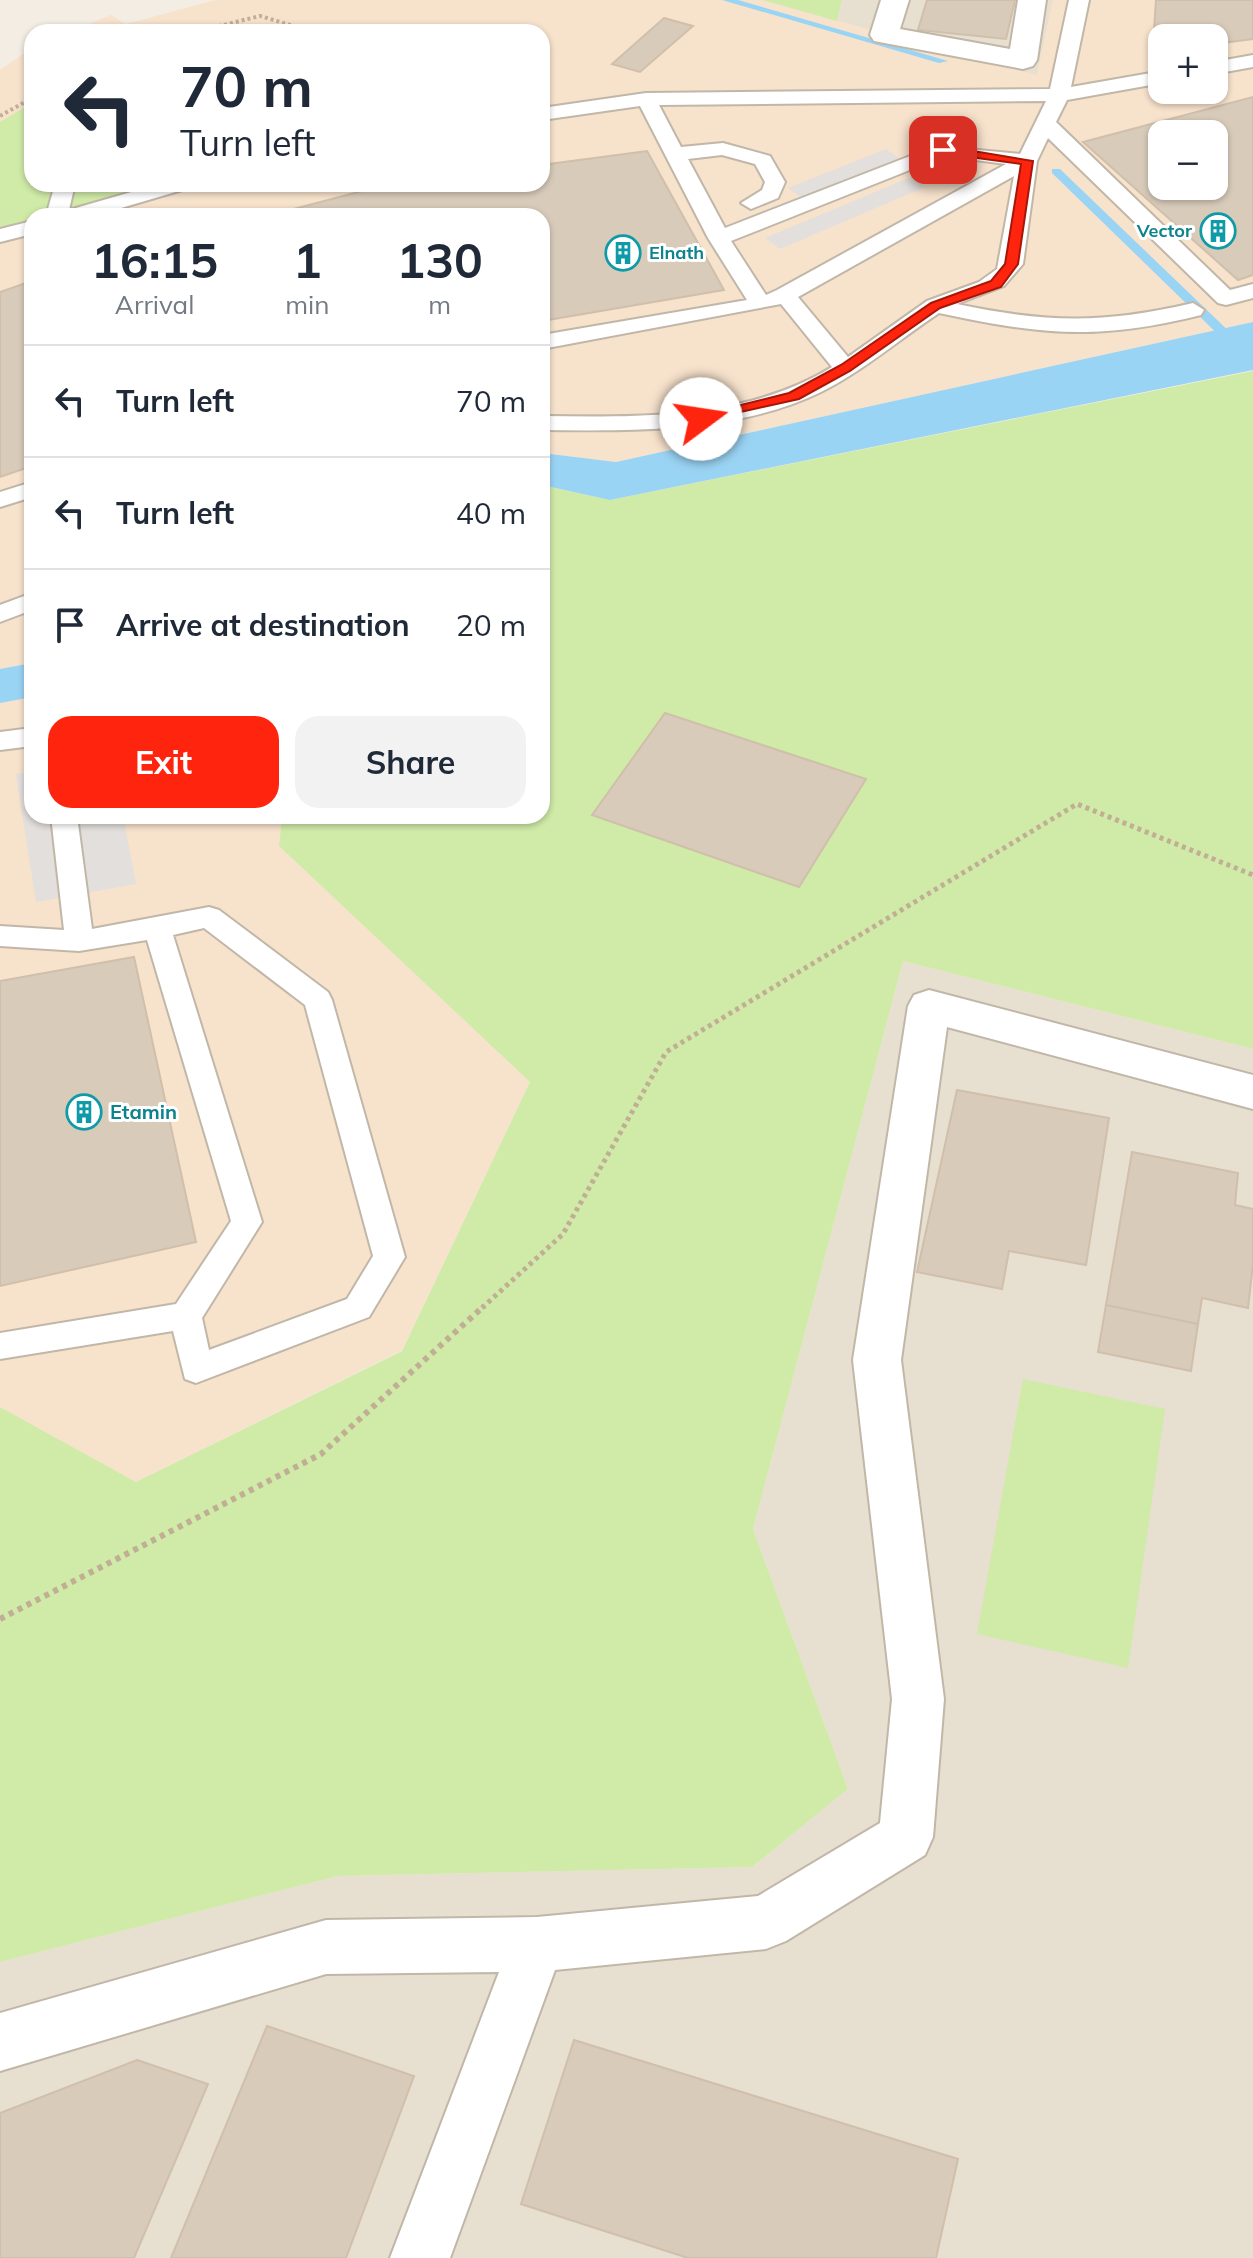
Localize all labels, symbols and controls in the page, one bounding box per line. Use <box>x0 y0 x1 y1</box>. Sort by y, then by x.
map controls <box>1148 24 1228 200</box>
button: + <box>1148 24 1228 104</box>
text: 70 m <box>180 51 313 121</box>
icon: left <box>48 56 152 160</box>
pin <box>909 116 977 184</box>
text: Turn left <box>180 120 316 165</box>
button: − <box>1148 120 1228 200</box>
icon: arrive <box>921 128 965 172</box>
building icon: Vector <box>1199 212 1237 250</box>
place label: Vector <box>1136 219 1193 242</box>
text: 16:15 <box>91 230 218 290</box>
text: 1 <box>293 230 322 290</box>
text: 130 <box>397 230 483 290</box>
building icon: Elnath <box>604 234 642 272</box>
place label: Elnath <box>649 241 704 264</box>
text: Arrival <box>115 288 194 321</box>
text: min <box>285 288 329 321</box>
text: m <box>428 288 451 321</box>
position arrow <box>659 377 743 461</box>
icon: left <box>48 379 92 423</box>
text: Turn left <box>116 382 234 420</box>
text: 70 m <box>456 382 526 420</box>
icon: left <box>48 491 92 535</box>
text: Turn left <box>116 494 234 532</box>
text: 40 m <box>456 494 526 532</box>
icon: arrive <box>48 603 92 647</box>
text: Arrive at destination <box>116 606 410 644</box>
text: 20 m <box>456 606 526 644</box>
button: Exit <box>48 716 279 808</box>
button: Share <box>295 716 526 808</box>
building icon: Etamin <box>65 1093 103 1131</box>
place label: Etamin <box>110 1099 177 1124</box>

